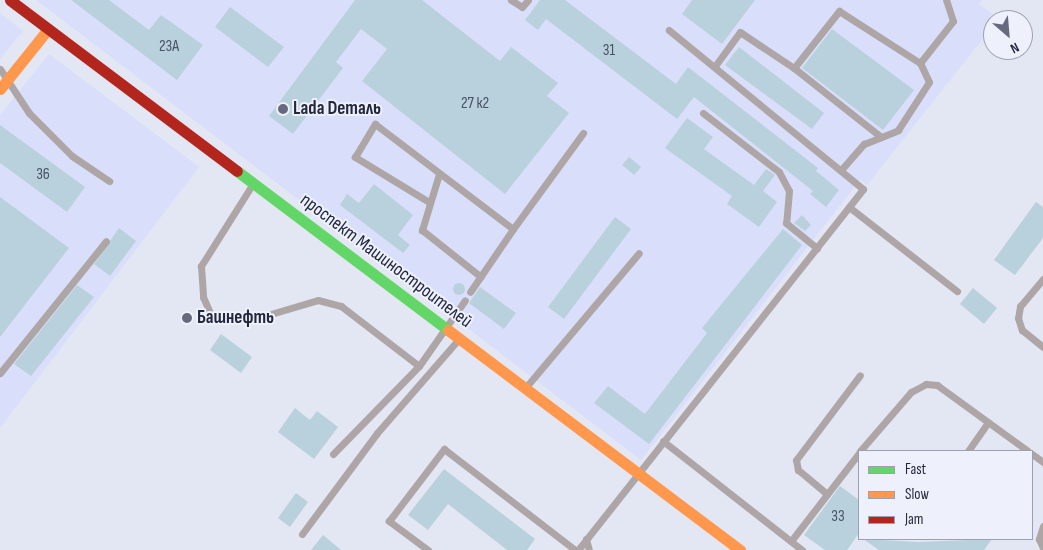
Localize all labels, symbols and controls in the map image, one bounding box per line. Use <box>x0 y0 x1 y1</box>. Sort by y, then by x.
north arrow <box>983 10 1033 60</box>
house number: 23А <box>159 37 179 57</box>
text: N <box>1007 39 1022 57</box>
house number: 31 <box>603 41 615 61</box>
house number: 27 к2 <box>461 94 489 114</box>
place label: Lada Dеталь <box>293 98 381 120</box>
marker: Lada Dеталь <box>277 103 289 115</box>
house number: 36 <box>36 165 50 185</box>
street label: проспект Машиностроителей <box>296 189 476 333</box>
place label: Башнефть <box>197 307 274 329</box>
marker: Башнефть <box>181 312 193 324</box>
legend <box>858 450 1033 540</box>
text: Fast <box>905 460 926 479</box>
text: Slow <box>905 485 929 504</box>
house number: 33 <box>831 507 845 527</box>
text: Jam <box>905 510 923 529</box>

